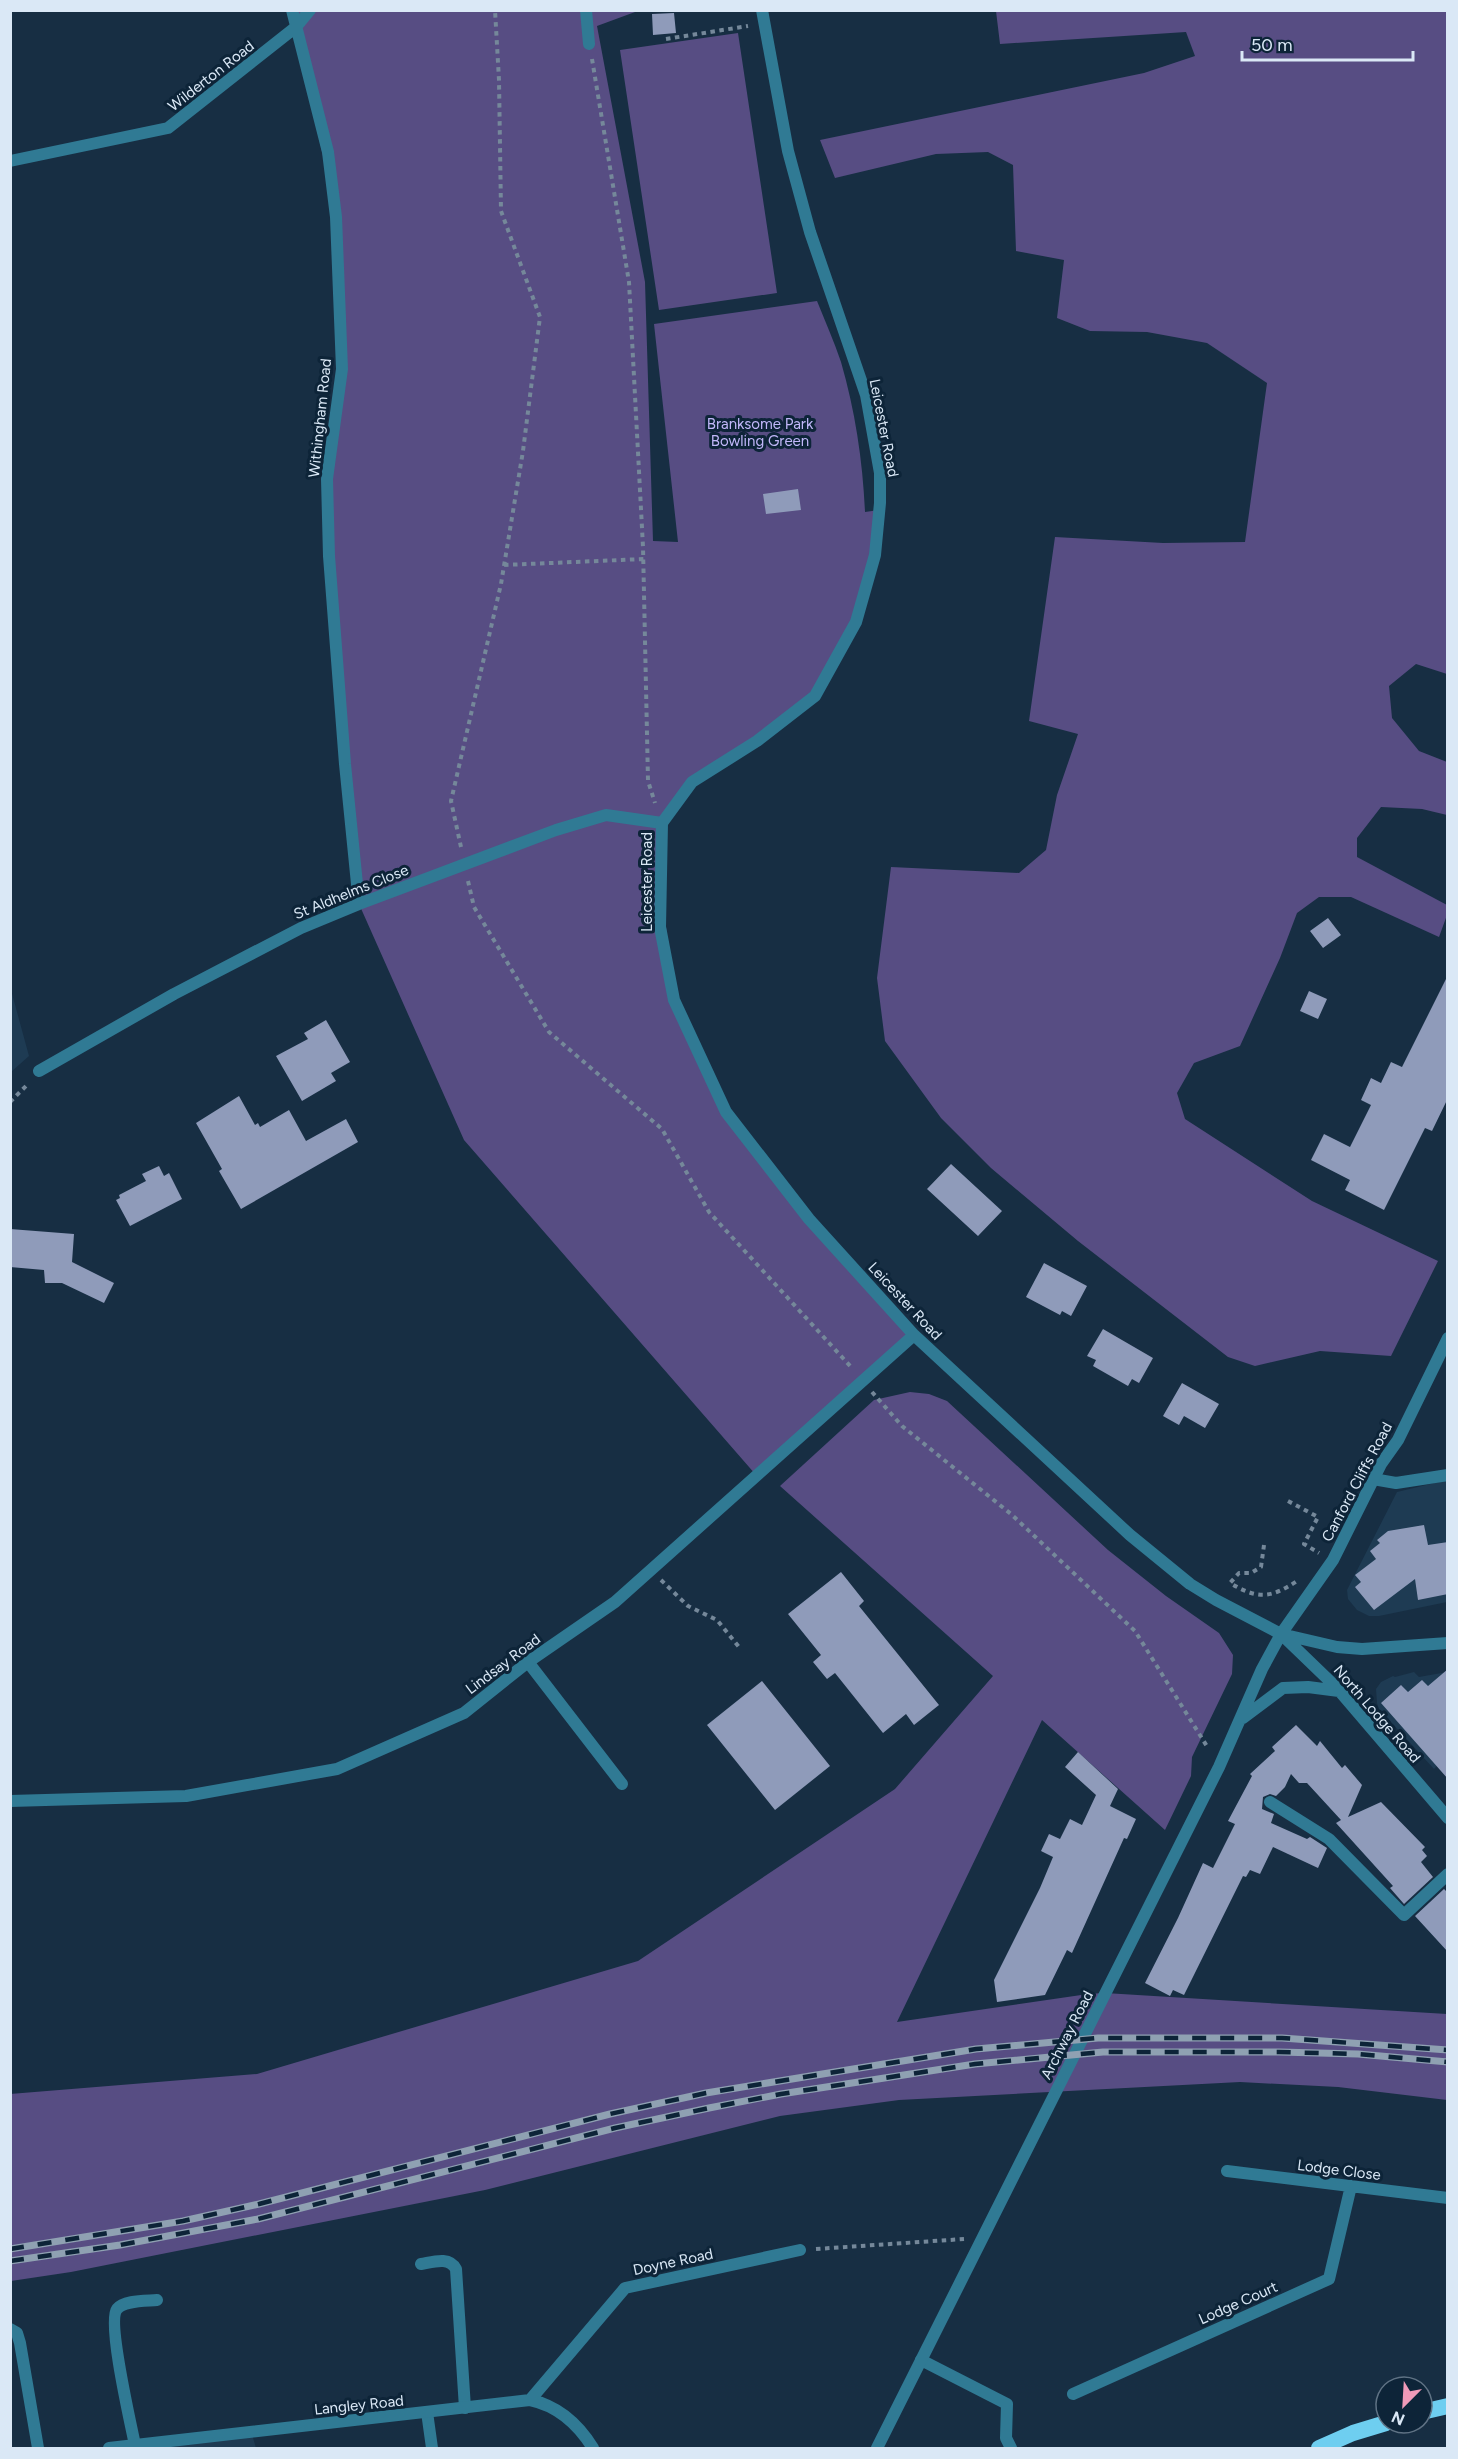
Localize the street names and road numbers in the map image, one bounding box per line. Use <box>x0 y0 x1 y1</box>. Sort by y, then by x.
street label: Wilderton Road <box>164 37 258 115</box>
street label: Withingham Road <box>305 358 335 478</box>
street label: Leicester Road <box>866 377 902 479</box>
street label: Leicester Road <box>638 832 656 932</box>
street label: St Aldhelms Close <box>291 861 411 923</box>
street label: Leicester Road <box>864 1258 946 1344</box>
street label: Canford Cliffs Road <box>1318 1419 1396 1545</box>
street label: Lindsay Road <box>462 1630 544 1698</box>
street label: North Lodge Road <box>1330 1661 1424 1767</box>
street label: Archway Road <box>1037 1988 1097 2082</box>
street label: Lodge Close <box>1296 2156 1382 2184</box>
street label: Doyne Road <box>631 2245 715 2279</box>
street label: Lodge Court <box>1196 2277 1281 2328</box>
street label: Langley Road <box>313 2391 405 2419</box>

